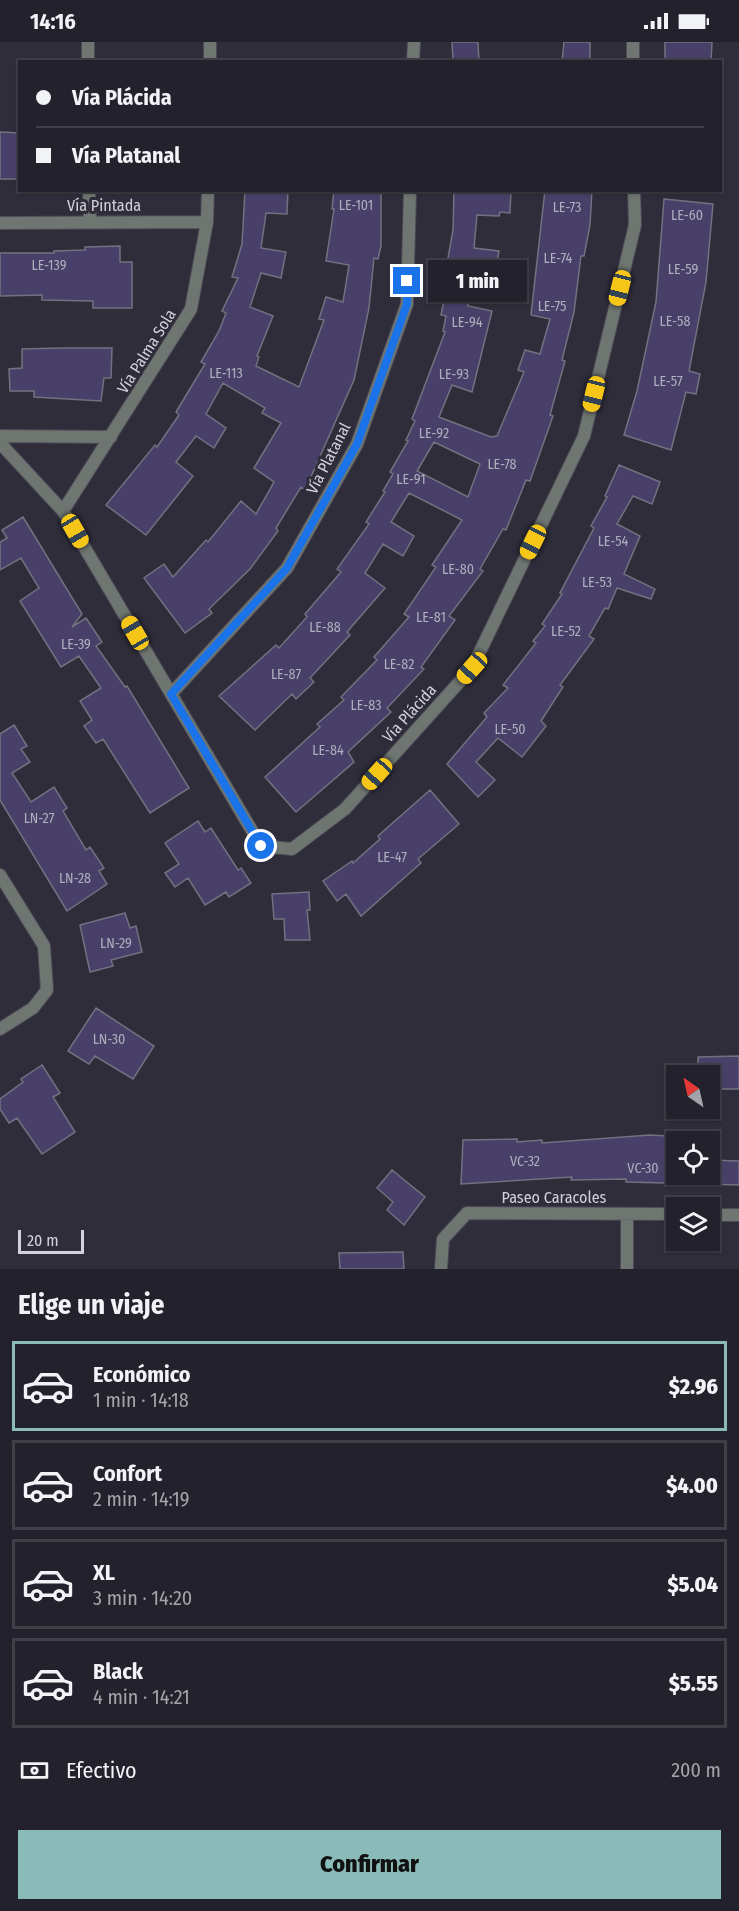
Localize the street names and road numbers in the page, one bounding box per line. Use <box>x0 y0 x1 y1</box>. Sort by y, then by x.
street label: Vía Pintada <box>67 196 141 215</box>
street label: Vía Palma Sola <box>113 306 180 397</box>
street label: Vía Platanal <box>302 419 354 497</box>
street label: Vía Plácida <box>378 680 440 746</box>
street label: Paseo Caracoles <box>502 1188 607 1207</box>

